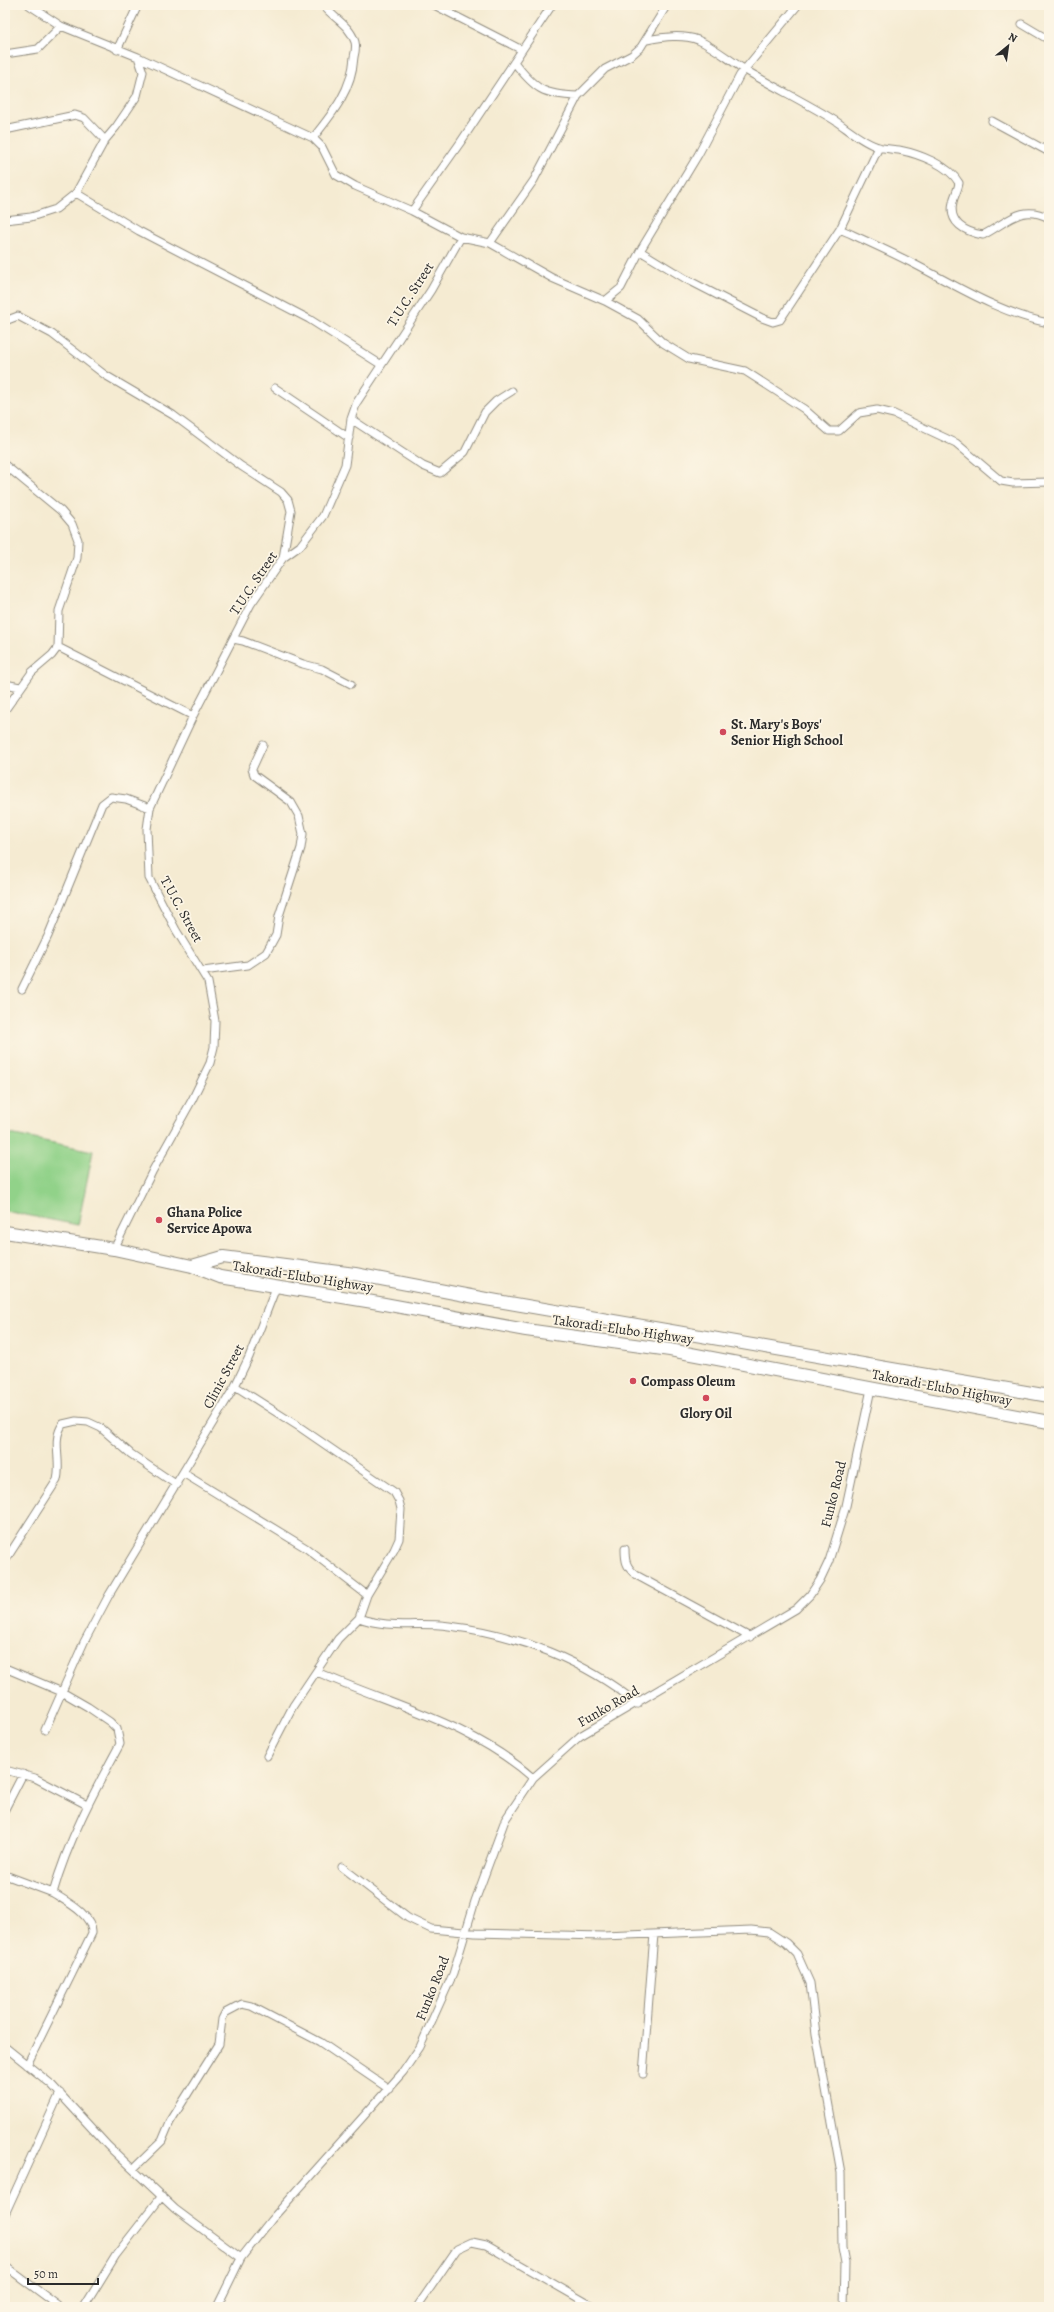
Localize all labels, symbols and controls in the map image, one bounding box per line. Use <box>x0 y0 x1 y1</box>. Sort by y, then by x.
north arrow <box>988 26 1028 66</box>
text: N <box>1005 29 1020 46</box>
street label: T.U.C. Street <box>383 258 439 330</box>
street label: T.U.C. Street <box>225 547 282 619</box>
place label: St. Mary's Boys' Senior High School <box>731 715 843 750</box>
marker: St. Mary's Boys' Senior High School <box>718 727 728 737</box>
street label: T.U.C. Street <box>156 873 208 946</box>
place label: Ghana Police Service Apowa <box>167 1203 252 1238</box>
marker: Ghana Police Service Apowa <box>154 1215 164 1225</box>
street label: Takoradi-Elubo Highway <box>231 1256 375 1297</box>
street label: Takoradi-Elubo Highway <box>551 1310 695 1349</box>
street label: Clinic Street <box>198 1340 249 1412</box>
street label: Takoradi-Elubo Highway <box>870 1365 1014 1411</box>
place label: Compass Oleum <box>641 1372 736 1391</box>
marker: Compass Oleum <box>628 1376 638 1386</box>
marker: Glory Oil <box>701 1393 711 1403</box>
place label: Glory Oil <box>680 1404 732 1423</box>
street label: Funko Road <box>816 1458 851 1529</box>
street label: Funko Road <box>574 1681 643 1732</box>
street label: Funko Road <box>411 1953 454 2023</box>
scale bar <box>28 2260 98 2286</box>
text: 50 m <box>34 2266 58 2282</box>

